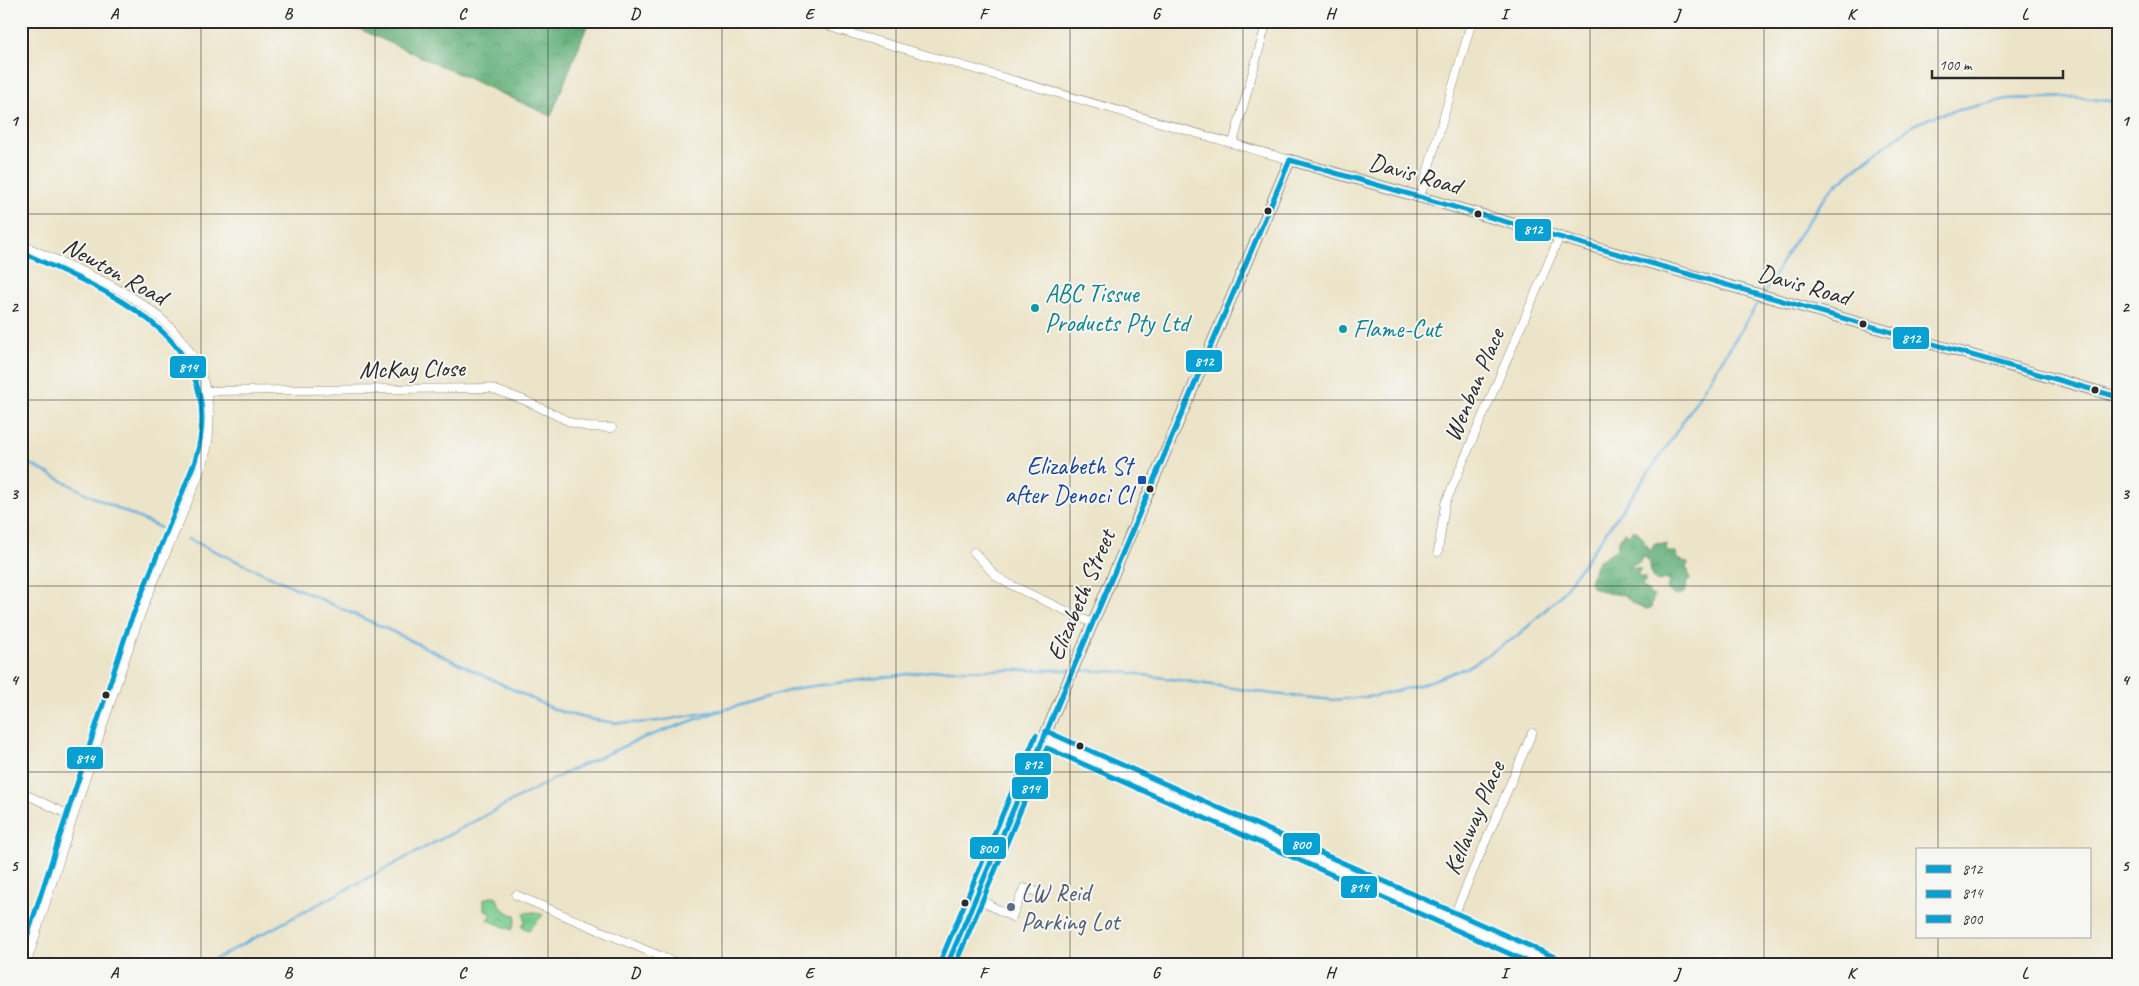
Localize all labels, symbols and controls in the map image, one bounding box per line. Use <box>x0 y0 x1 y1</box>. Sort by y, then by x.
text: A <box>110 4 120 24</box>
text: B <box>284 4 294 24</box>
text: C <box>458 4 468 24</box>
text: D <box>630 4 641 24</box>
text: E <box>805 4 816 24</box>
text: F <box>979 4 990 24</box>
text: G <box>1152 4 1162 24</box>
text: H <box>1325 4 1337 24</box>
text: I <box>1501 4 1511 24</box>
text: J <box>1673 4 1682 24</box>
text: K <box>1847 4 1859 24</box>
text: L <box>2022 4 2030 24</box>
scale bar <box>1932 48 2063 80</box>
text: 100 m <box>1939 56 1973 75</box>
text: 1 <box>10 111 19 131</box>
text: 1 <box>2121 111 2130 131</box>
street label: Davis Road <box>1365 146 1468 203</box>
unlabelled marker <box>1263 206 1273 216</box>
unlabelled marker <box>1473 209 1483 219</box>
line badge: 812 <box>1514 218 1552 242</box>
text: 812 <box>1524 221 1544 238</box>
street label: Newton Road <box>58 230 176 315</box>
street label: Davis Road <box>1754 257 1857 314</box>
place label: ABC Tissue Products Pty Ltd <box>1045 278 1192 339</box>
text: 2 <box>10 297 19 317</box>
text: 2 <box>2121 297 2130 317</box>
marker: ABC Tissue Products Pty Ltd <box>1029 302 1041 314</box>
place label: Flame-Cut <box>1353 313 1443 345</box>
unlabelled marker <box>1858 319 1868 329</box>
street label: Wenban Place <box>1436 322 1513 446</box>
marker: Flame-Cut <box>1337 323 1349 335</box>
line badge: 812 <box>1892 326 1930 350</box>
text: 812 <box>1902 330 1922 347</box>
line badge: 812 <box>1185 349 1223 373</box>
street label: McKay Close <box>359 352 467 386</box>
text: 812 <box>1195 353 1215 370</box>
line badge: 814 <box>169 355 207 379</box>
text: 814 <box>179 359 199 376</box>
unlabelled marker <box>2090 385 2100 395</box>
place label: Elizabeth St after Denoci Cl <box>1004 450 1137 511</box>
marker: Elizabeth St after Denoci Cl <box>1136 474 1148 486</box>
text: 3 <box>10 484 19 504</box>
unlabelled marker <box>1145 484 1155 494</box>
text: 3 <box>2121 484 2130 504</box>
street label: Elizabeth Street <box>1039 522 1124 665</box>
text: 4 <box>10 670 19 690</box>
text: 4 <box>2121 670 2130 690</box>
unlabelled marker <box>101 690 111 700</box>
unlabelled marker <box>1075 741 1085 751</box>
line badge: 814 <box>66 746 104 770</box>
text: 814 <box>76 750 96 767</box>
line badge: 812 <box>1014 752 1052 776</box>
street label: Kellaway Place <box>1436 755 1513 880</box>
text: 812 <box>1024 756 1044 773</box>
line badge: 814 <box>1011 776 1049 800</box>
text: 814 <box>1021 780 1041 797</box>
line badge: 800 <box>1282 832 1321 856</box>
line badge: 800 <box>969 836 1007 860</box>
text: 800 <box>1292 836 1312 853</box>
text: 800 <box>979 840 999 857</box>
legend <box>1916 848 2092 938</box>
text: 5 <box>11 856 20 876</box>
text: 5 <box>2122 856 2131 876</box>
text: 812 <box>1962 860 1984 879</box>
line badge: 814 <box>1340 875 1378 899</box>
place label: LW Reid Parking Lot <box>1021 877 1122 938</box>
text: 814 <box>1350 879 1370 896</box>
text: 814 <box>1962 884 1984 903</box>
unlabelled marker <box>960 898 970 908</box>
marker: LW Reid Parking Lot <box>1005 901 1017 913</box>
text: 800 <box>1962 910 1984 929</box>
text: A <box>110 963 120 983</box>
text: B <box>284 963 294 983</box>
text: C <box>458 963 468 983</box>
text: D <box>630 963 641 983</box>
text: E <box>805 963 816 983</box>
text: F <box>979 963 990 983</box>
text: G <box>1152 963 1162 983</box>
text: H <box>1325 963 1337 983</box>
text: I <box>1501 963 1511 983</box>
text: J <box>1673 963 1682 983</box>
text: K <box>1847 963 1859 983</box>
text: L <box>2022 963 2030 983</box>

